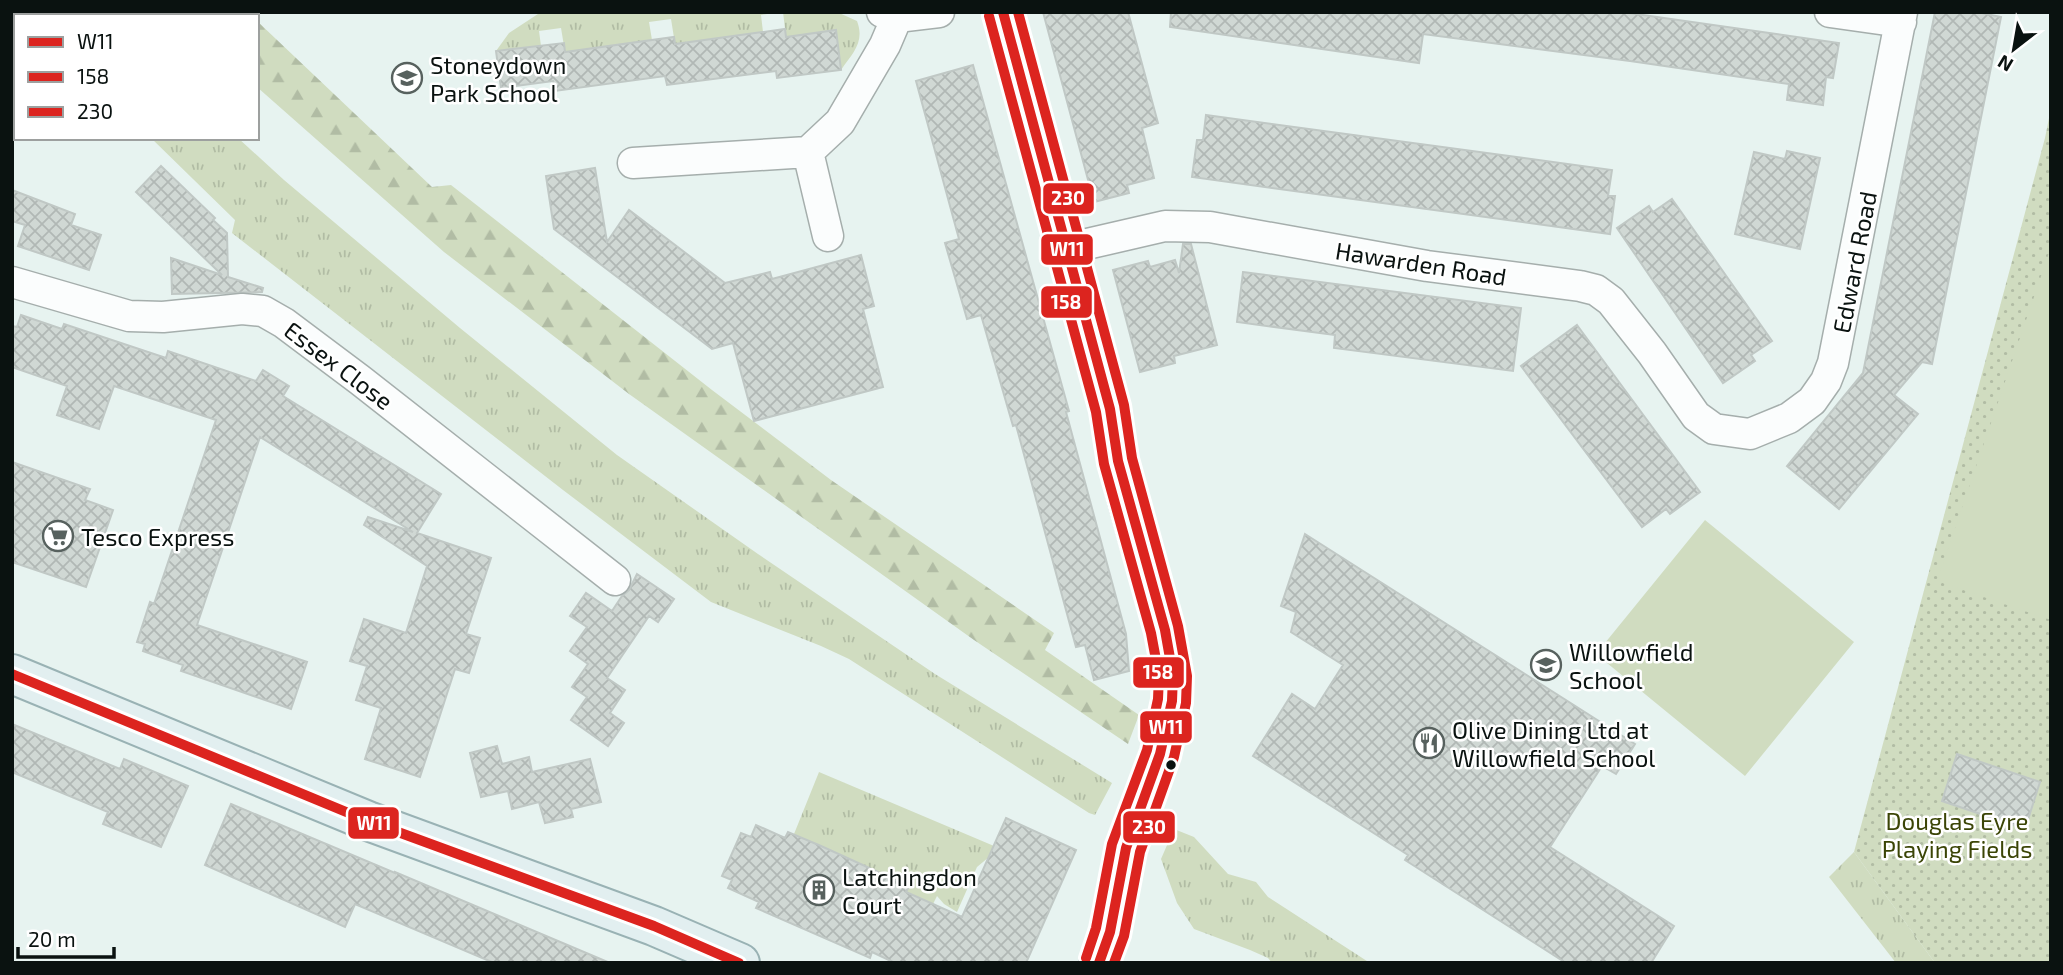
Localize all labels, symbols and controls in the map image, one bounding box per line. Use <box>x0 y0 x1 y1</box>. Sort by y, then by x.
legend <box>14 14 259 140</box>
north arrow <box>1979 14 2049 84</box>
text: W11 <box>77 28 114 53</box>
place label: Stoneydown Park School <box>430 50 566 107</box>
text: N <box>1993 51 2017 77</box>
school or university icon: Stoneydown Park School <box>390 61 424 95</box>
text: 158 <box>77 63 109 88</box>
text: 230 <box>77 98 113 123</box>
line badge: 230 <box>1042 182 1095 215</box>
text: 230 <box>1051 186 1085 209</box>
street label: Edward Road <box>1826 189 1882 335</box>
line badge: W11 <box>1040 233 1094 266</box>
street label: Hawarden Road <box>1333 235 1509 291</box>
text: W11 <box>1050 237 1084 260</box>
line badge: 158 <box>1040 285 1093 319</box>
text: 158 <box>1051 290 1081 313</box>
street label: Essex Close <box>279 315 399 415</box>
supermarket icon: Tesco Express <box>41 519 75 553</box>
place label: Tesco Express <box>81 522 234 551</box>
place label: Willowfield School <box>1569 637 1694 694</box>
school or university icon: Willowfield School <box>1529 648 1563 682</box>
line badge: 158 <box>1132 656 1185 689</box>
text: 158 <box>1143 660 1173 683</box>
line badge: W11 <box>1139 710 1193 744</box>
text: W11 <box>1149 715 1183 738</box>
place label: Olive Dining Ltd at Willowfield School <box>1452 715 1656 772</box>
restaurant icon: Olive Dining Ltd at Willowfield School <box>1412 726 1446 760</box>
unlabelled marker <box>1164 758 1178 772</box>
line badge: W11 <box>347 806 400 840</box>
park label: Douglas Eyre Playing Fields <box>1882 806 2032 863</box>
line badge: 230 <box>1122 810 1176 844</box>
text: W11 <box>357 811 391 834</box>
text: 230 <box>1132 815 1166 838</box>
place label: Latchingdon Court <box>842 862 977 919</box>
building icon: Latchingdon Court <box>802 873 836 907</box>
scale bar <box>18 916 114 960</box>
text: 20 m <box>28 926 76 951</box>

